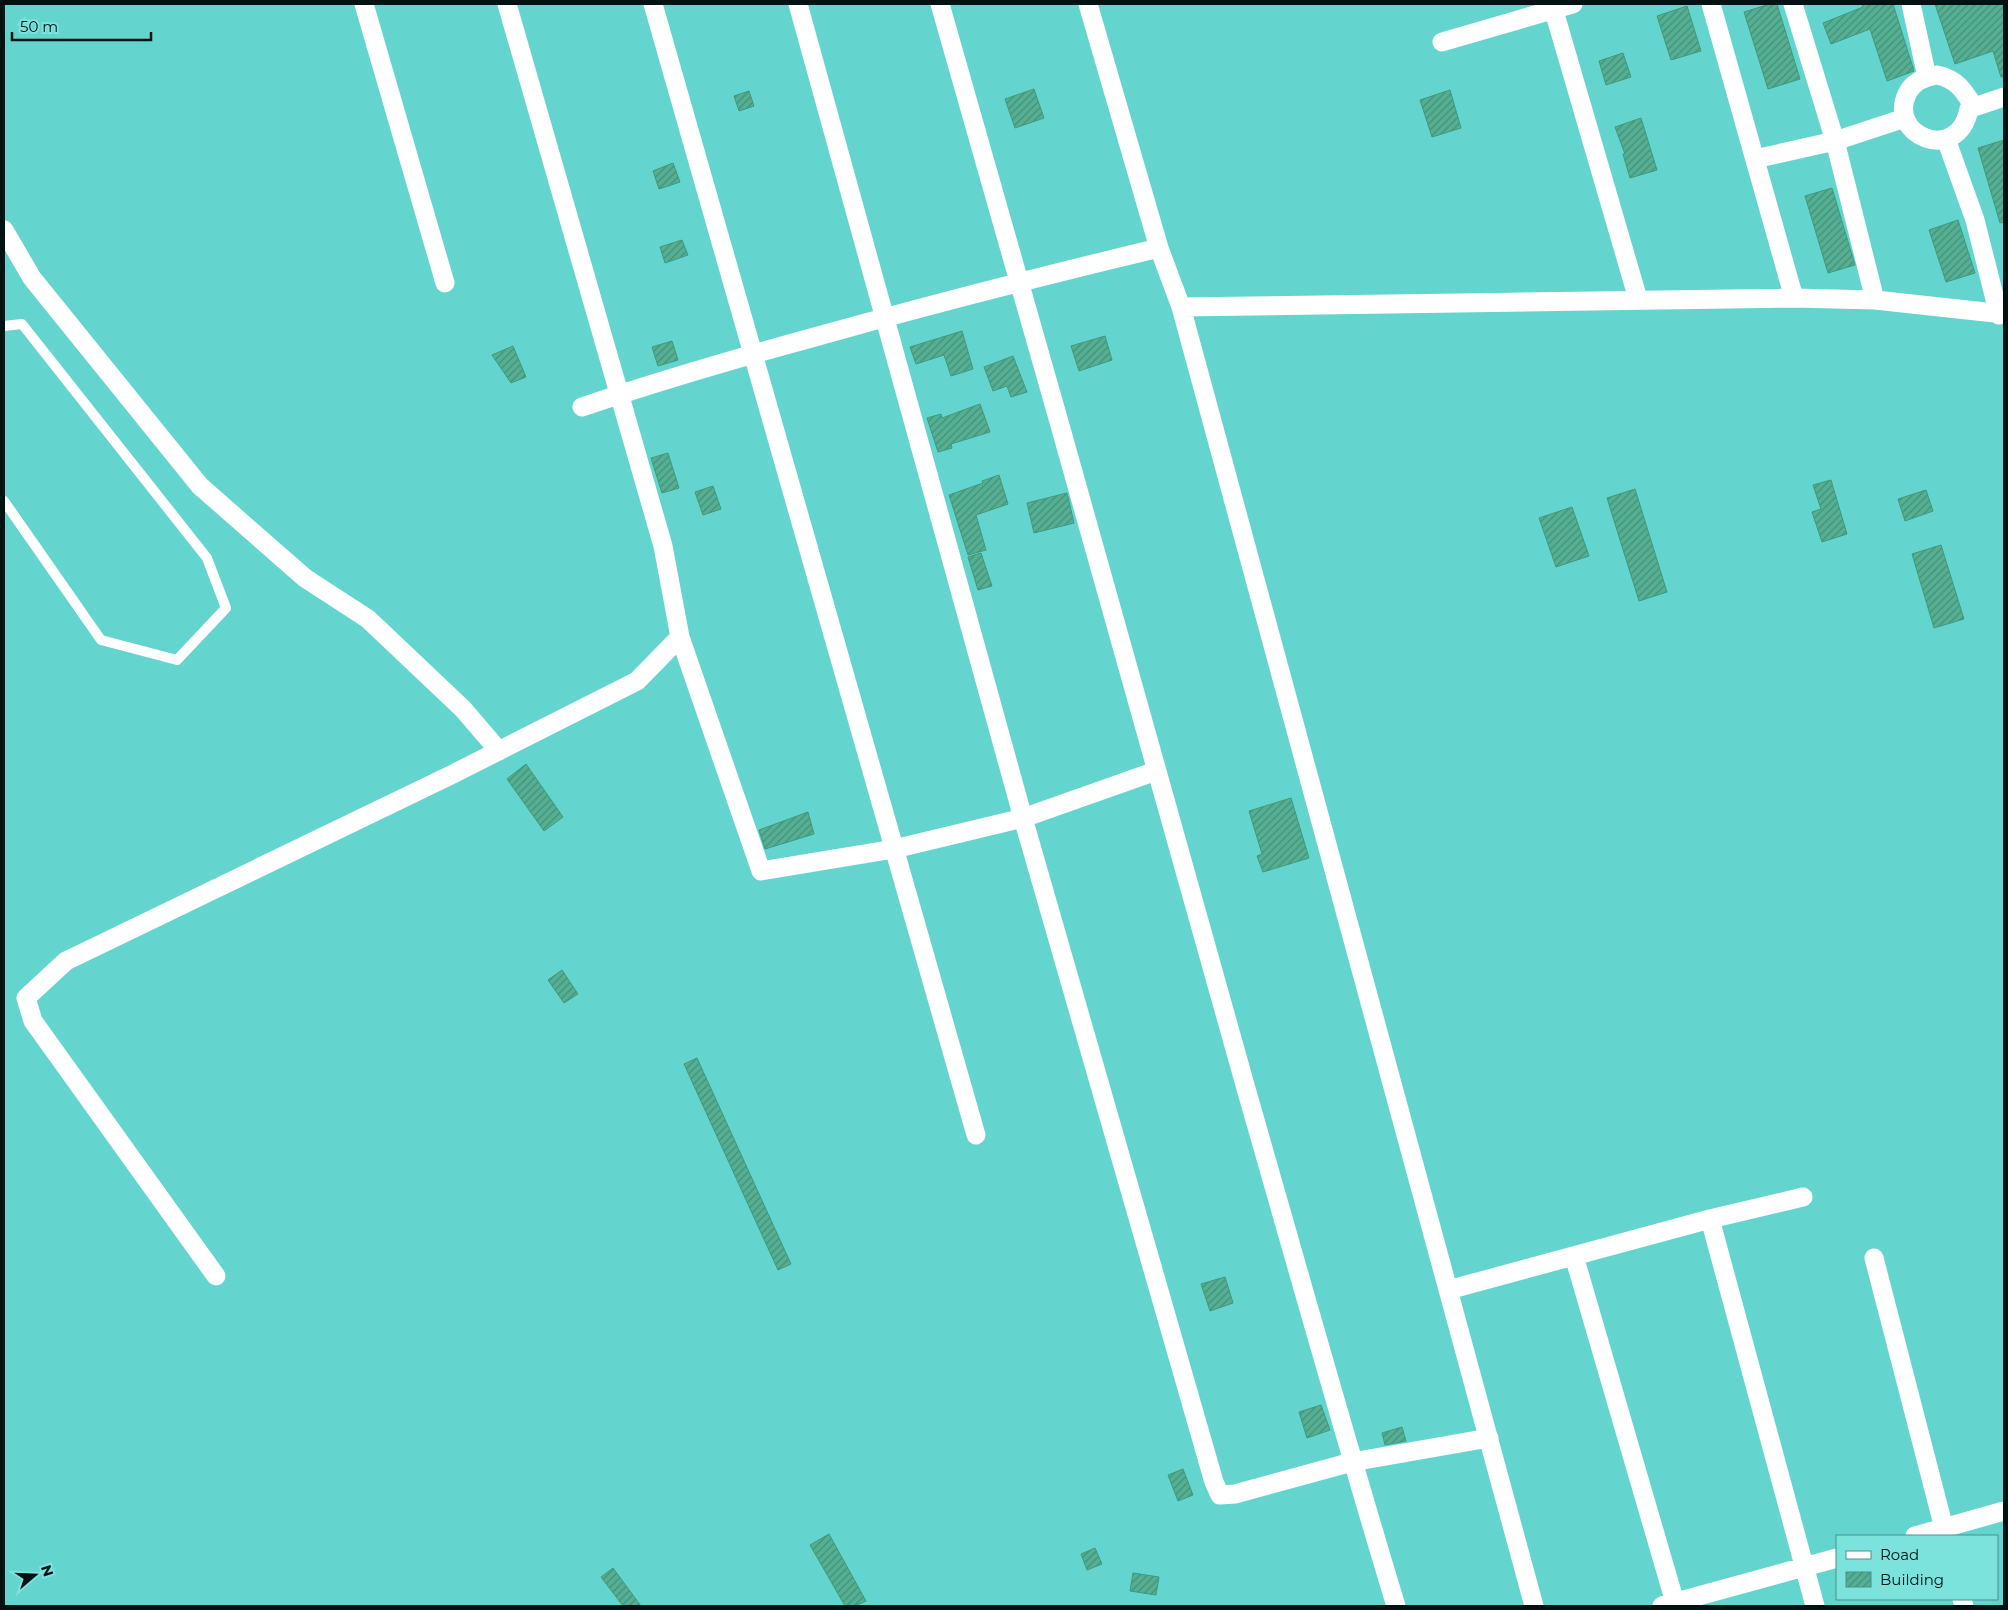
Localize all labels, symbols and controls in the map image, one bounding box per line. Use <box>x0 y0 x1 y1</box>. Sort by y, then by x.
scale bar <box>12 10 151 42</box>
text: 50 m <box>20 17 58 36</box>
legend <box>1836 1535 1998 1600</box>
text: Road <box>1880 1545 1919 1564</box>
north arrow <box>10 1550 60 1600</box>
text: N <box>37 1562 58 1579</box>
text: Building <box>1880 1570 1944 1589</box>

